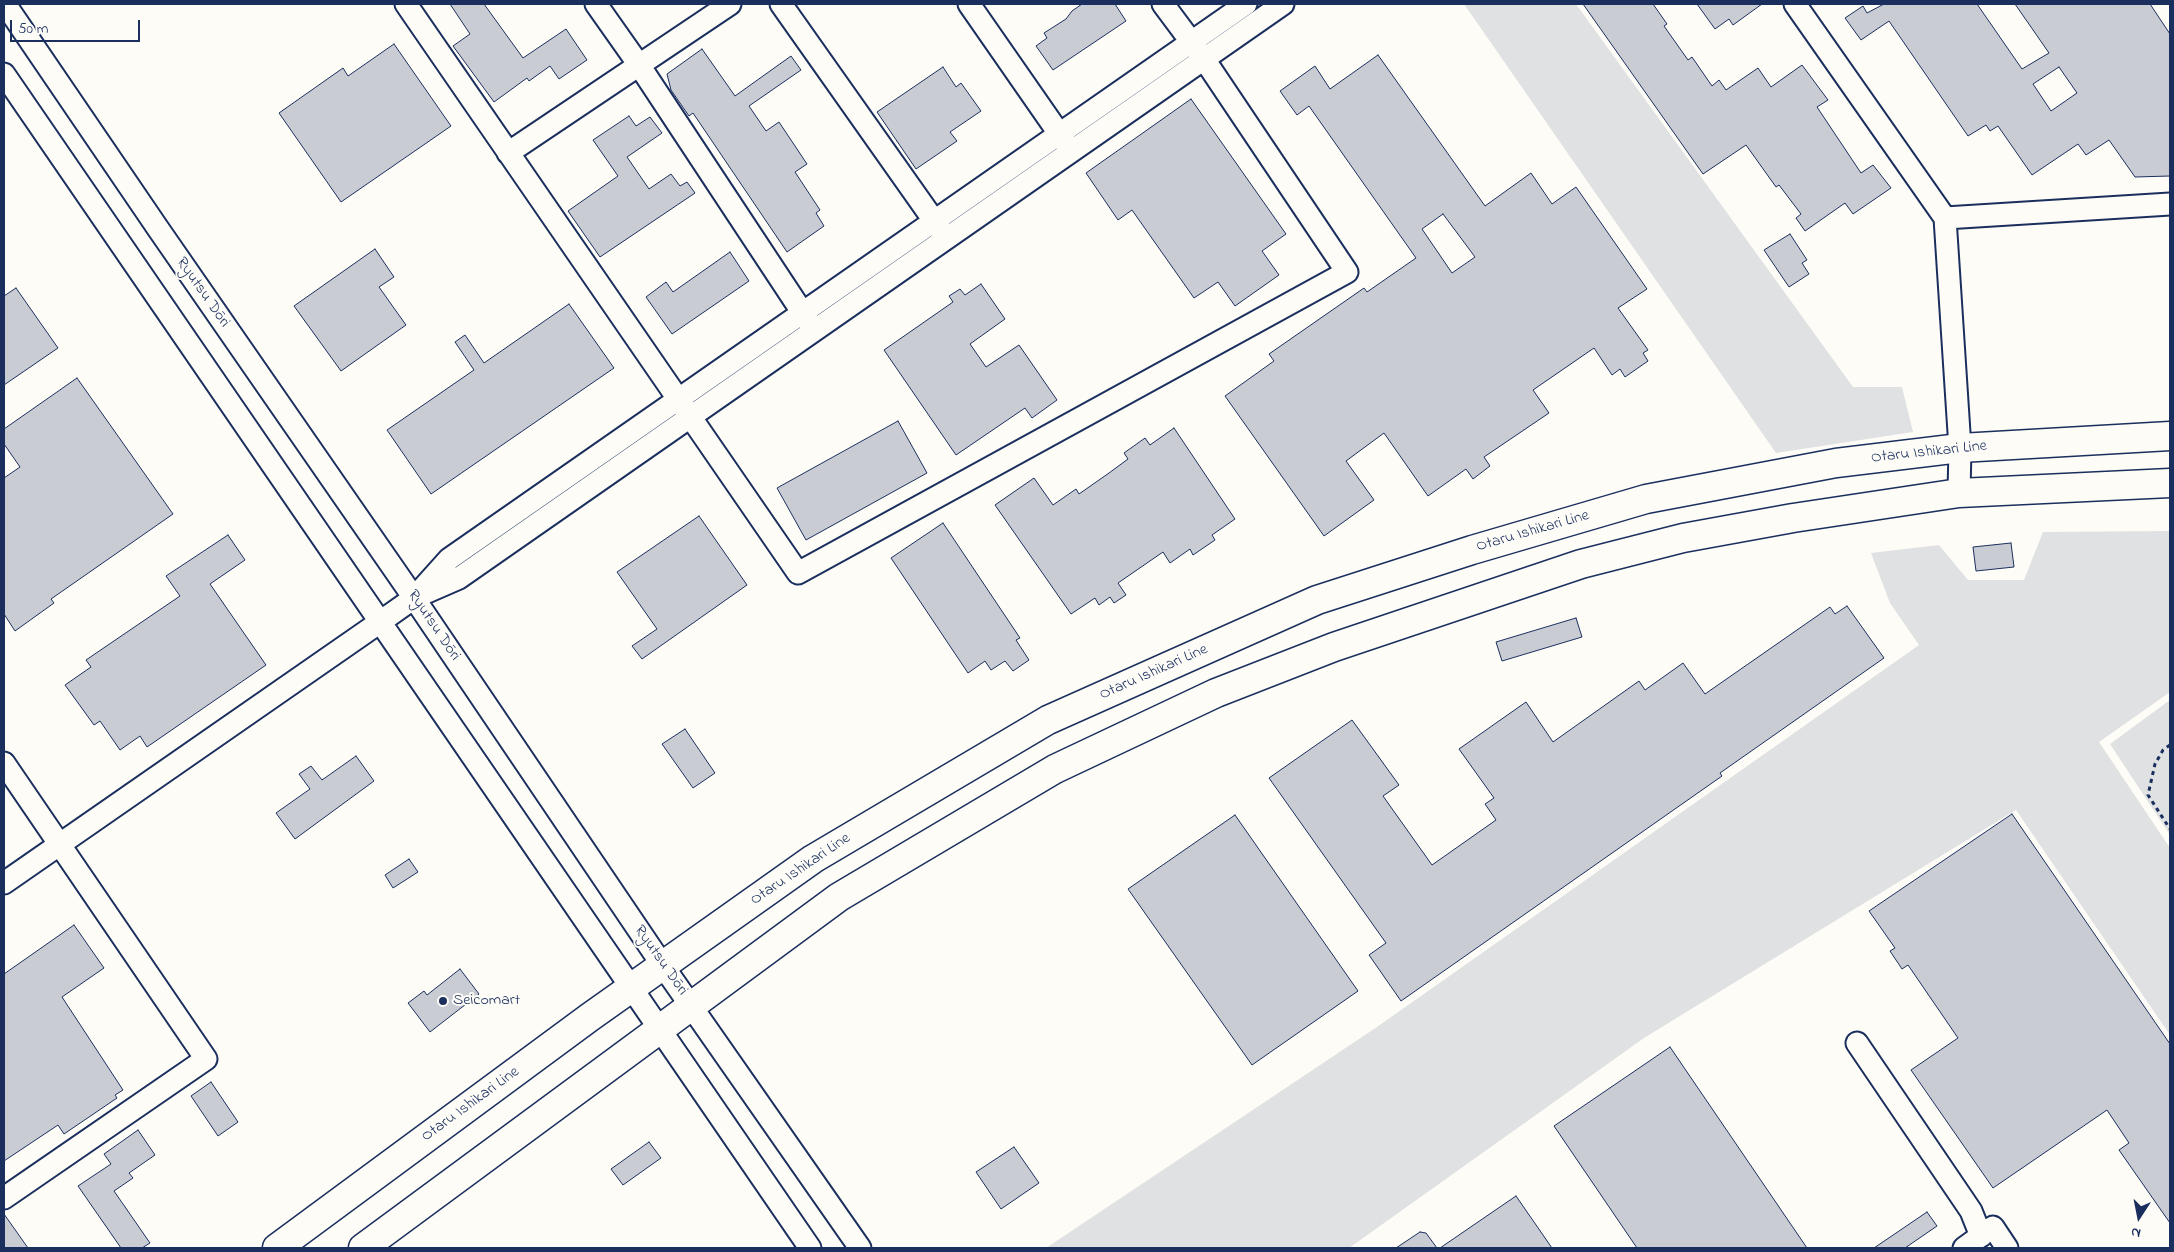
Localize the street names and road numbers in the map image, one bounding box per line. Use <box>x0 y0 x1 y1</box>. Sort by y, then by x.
street label: Ryutsu Dōri <box>171 254 233 332</box>
street label: Otaru Ishikari Line <box>1870 437 1988 469</box>
street label: Otaru Ishikari Line <box>1474 507 1592 557</box>
street label: Ryutsu Dōri <box>402 587 464 665</box>
street label: Otaru Ishikari Line <box>1097 641 1211 705</box>
street label: Otaru Ishikari Line <box>747 830 855 910</box>
street label: Ryutsu Dōri <box>629 922 691 1000</box>
street label: Otaru Ishikari Line <box>418 1063 524 1147</box>

